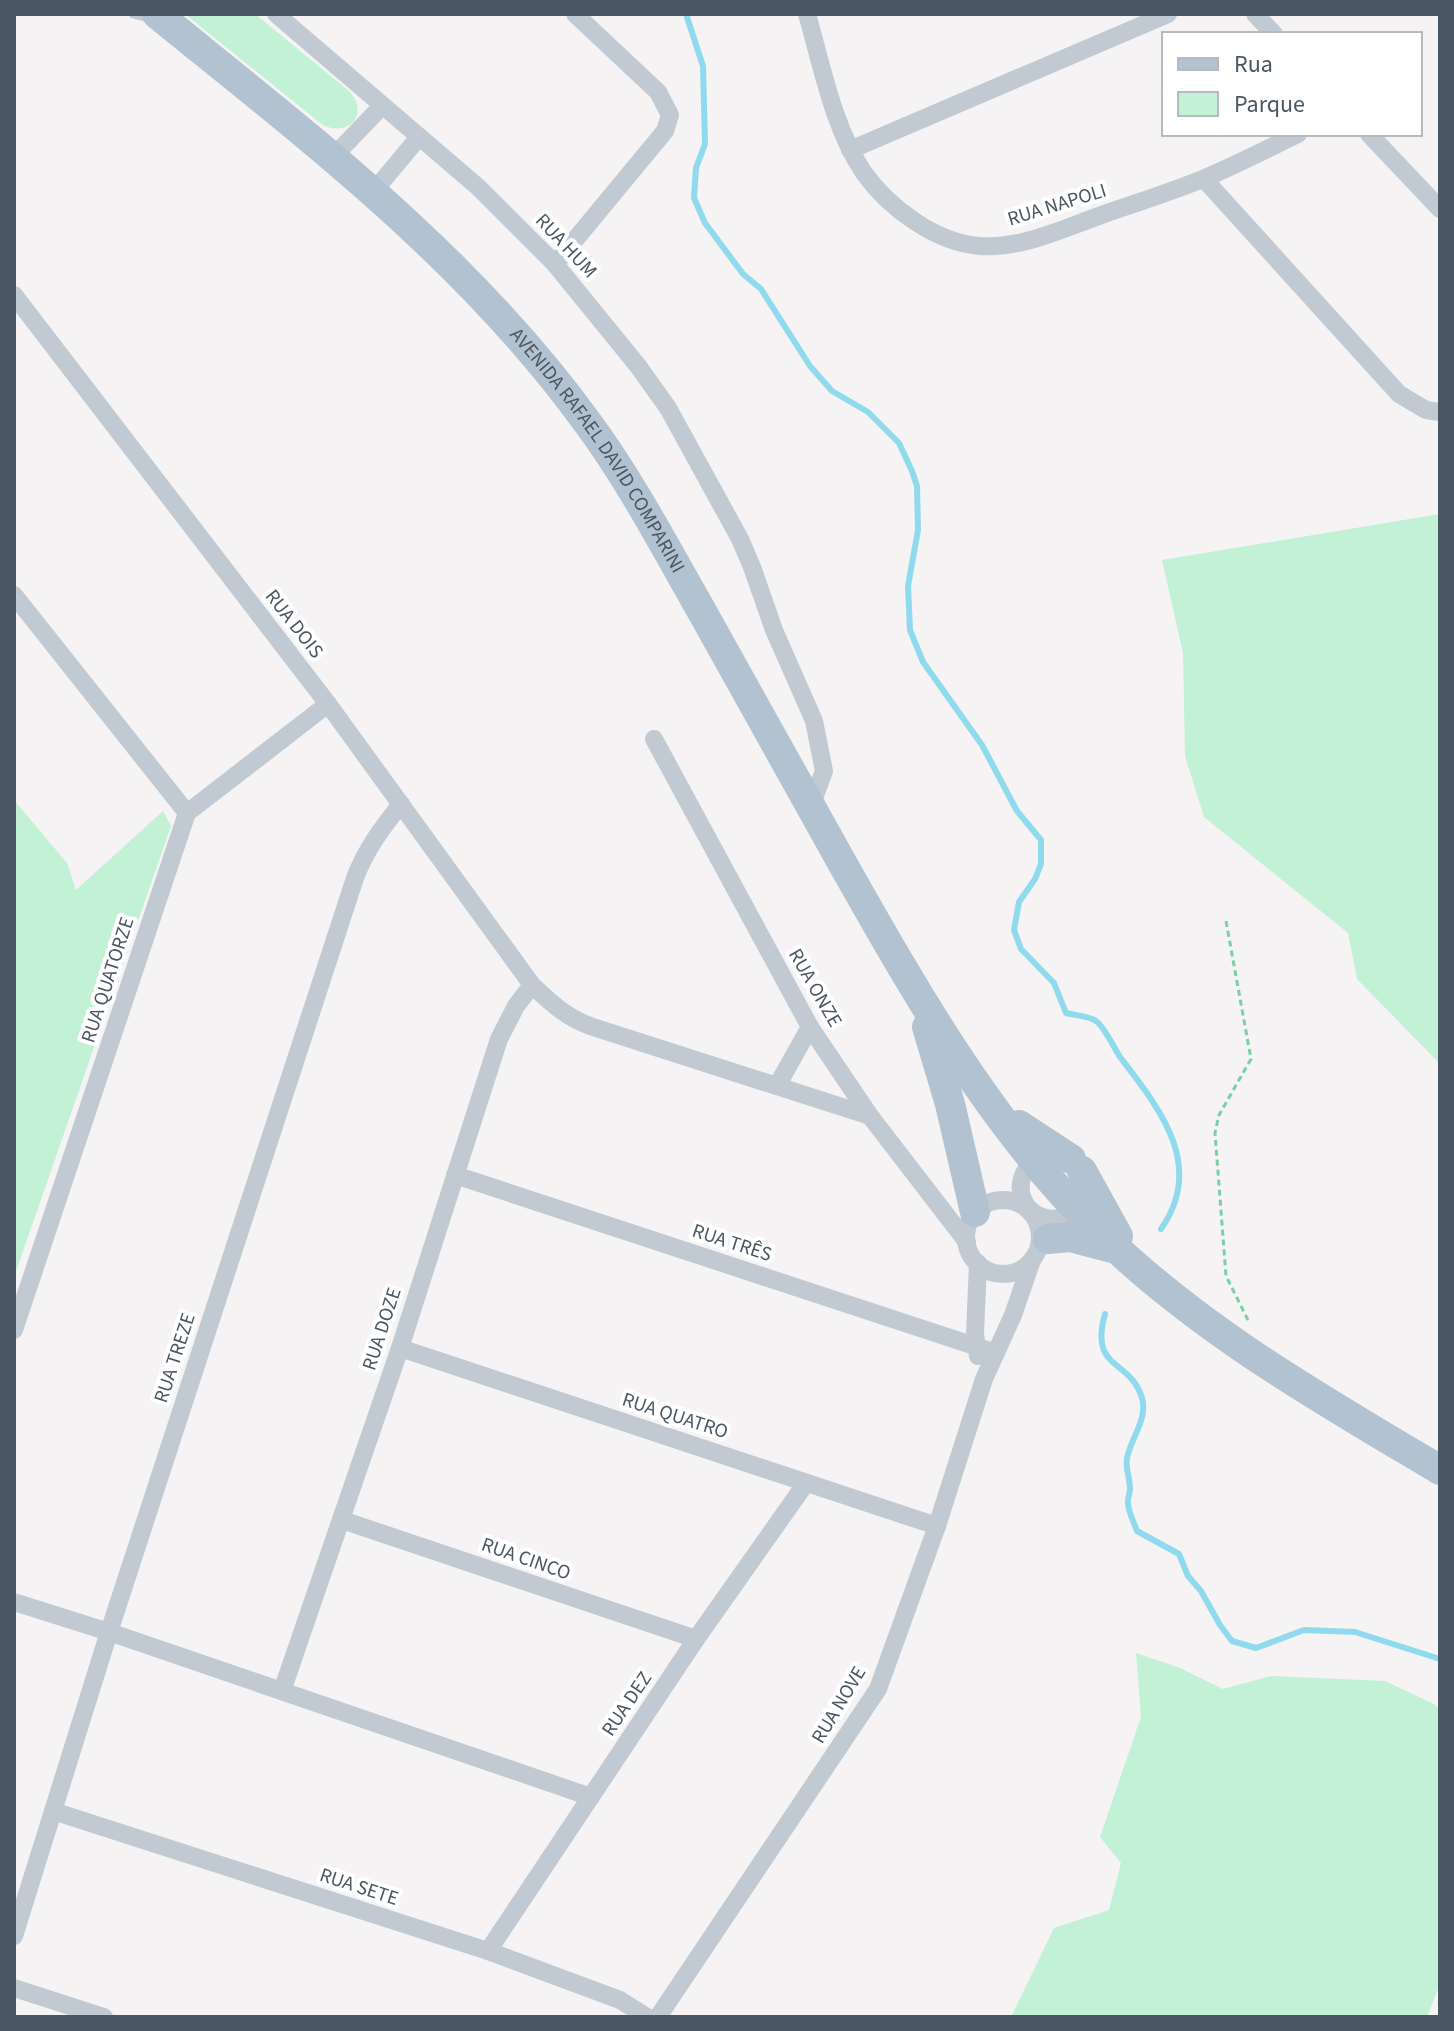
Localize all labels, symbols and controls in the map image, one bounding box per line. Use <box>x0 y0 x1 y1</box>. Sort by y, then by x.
legend <box>1162 32 1422 136</box>
text: Rua <box>1234 47 1273 82</box>
text: Parque <box>1234 87 1305 122</box>
street label: RUA NAPOLI <box>1004 177 1110 233</box>
street label: RUA HUM <box>529 207 603 285</box>
street label: AVENIDA RAFAEL DAVID COMPARINI <box>503 322 691 578</box>
street label: RUA DOIS <box>258 584 330 664</box>
street label: RUA QUATORZE <box>75 914 141 1046</box>
street label: RUA ONZE <box>781 944 849 1032</box>
street label: RUA TRÊS <box>689 1217 775 1269</box>
street label: RUA DOZE <box>356 1284 408 1374</box>
street label: RUA TREZE <box>147 1310 203 1406</box>
street label: RUA QUATRO <box>618 1386 732 1446</box>
street label: RUA CINCO <box>478 1531 574 1587</box>
street label: RUA NOVE <box>805 1661 873 1749</box>
street label: RUA DEZ <box>595 1666 659 1742</box>
street label: RUA SETE <box>316 1861 402 1913</box>

